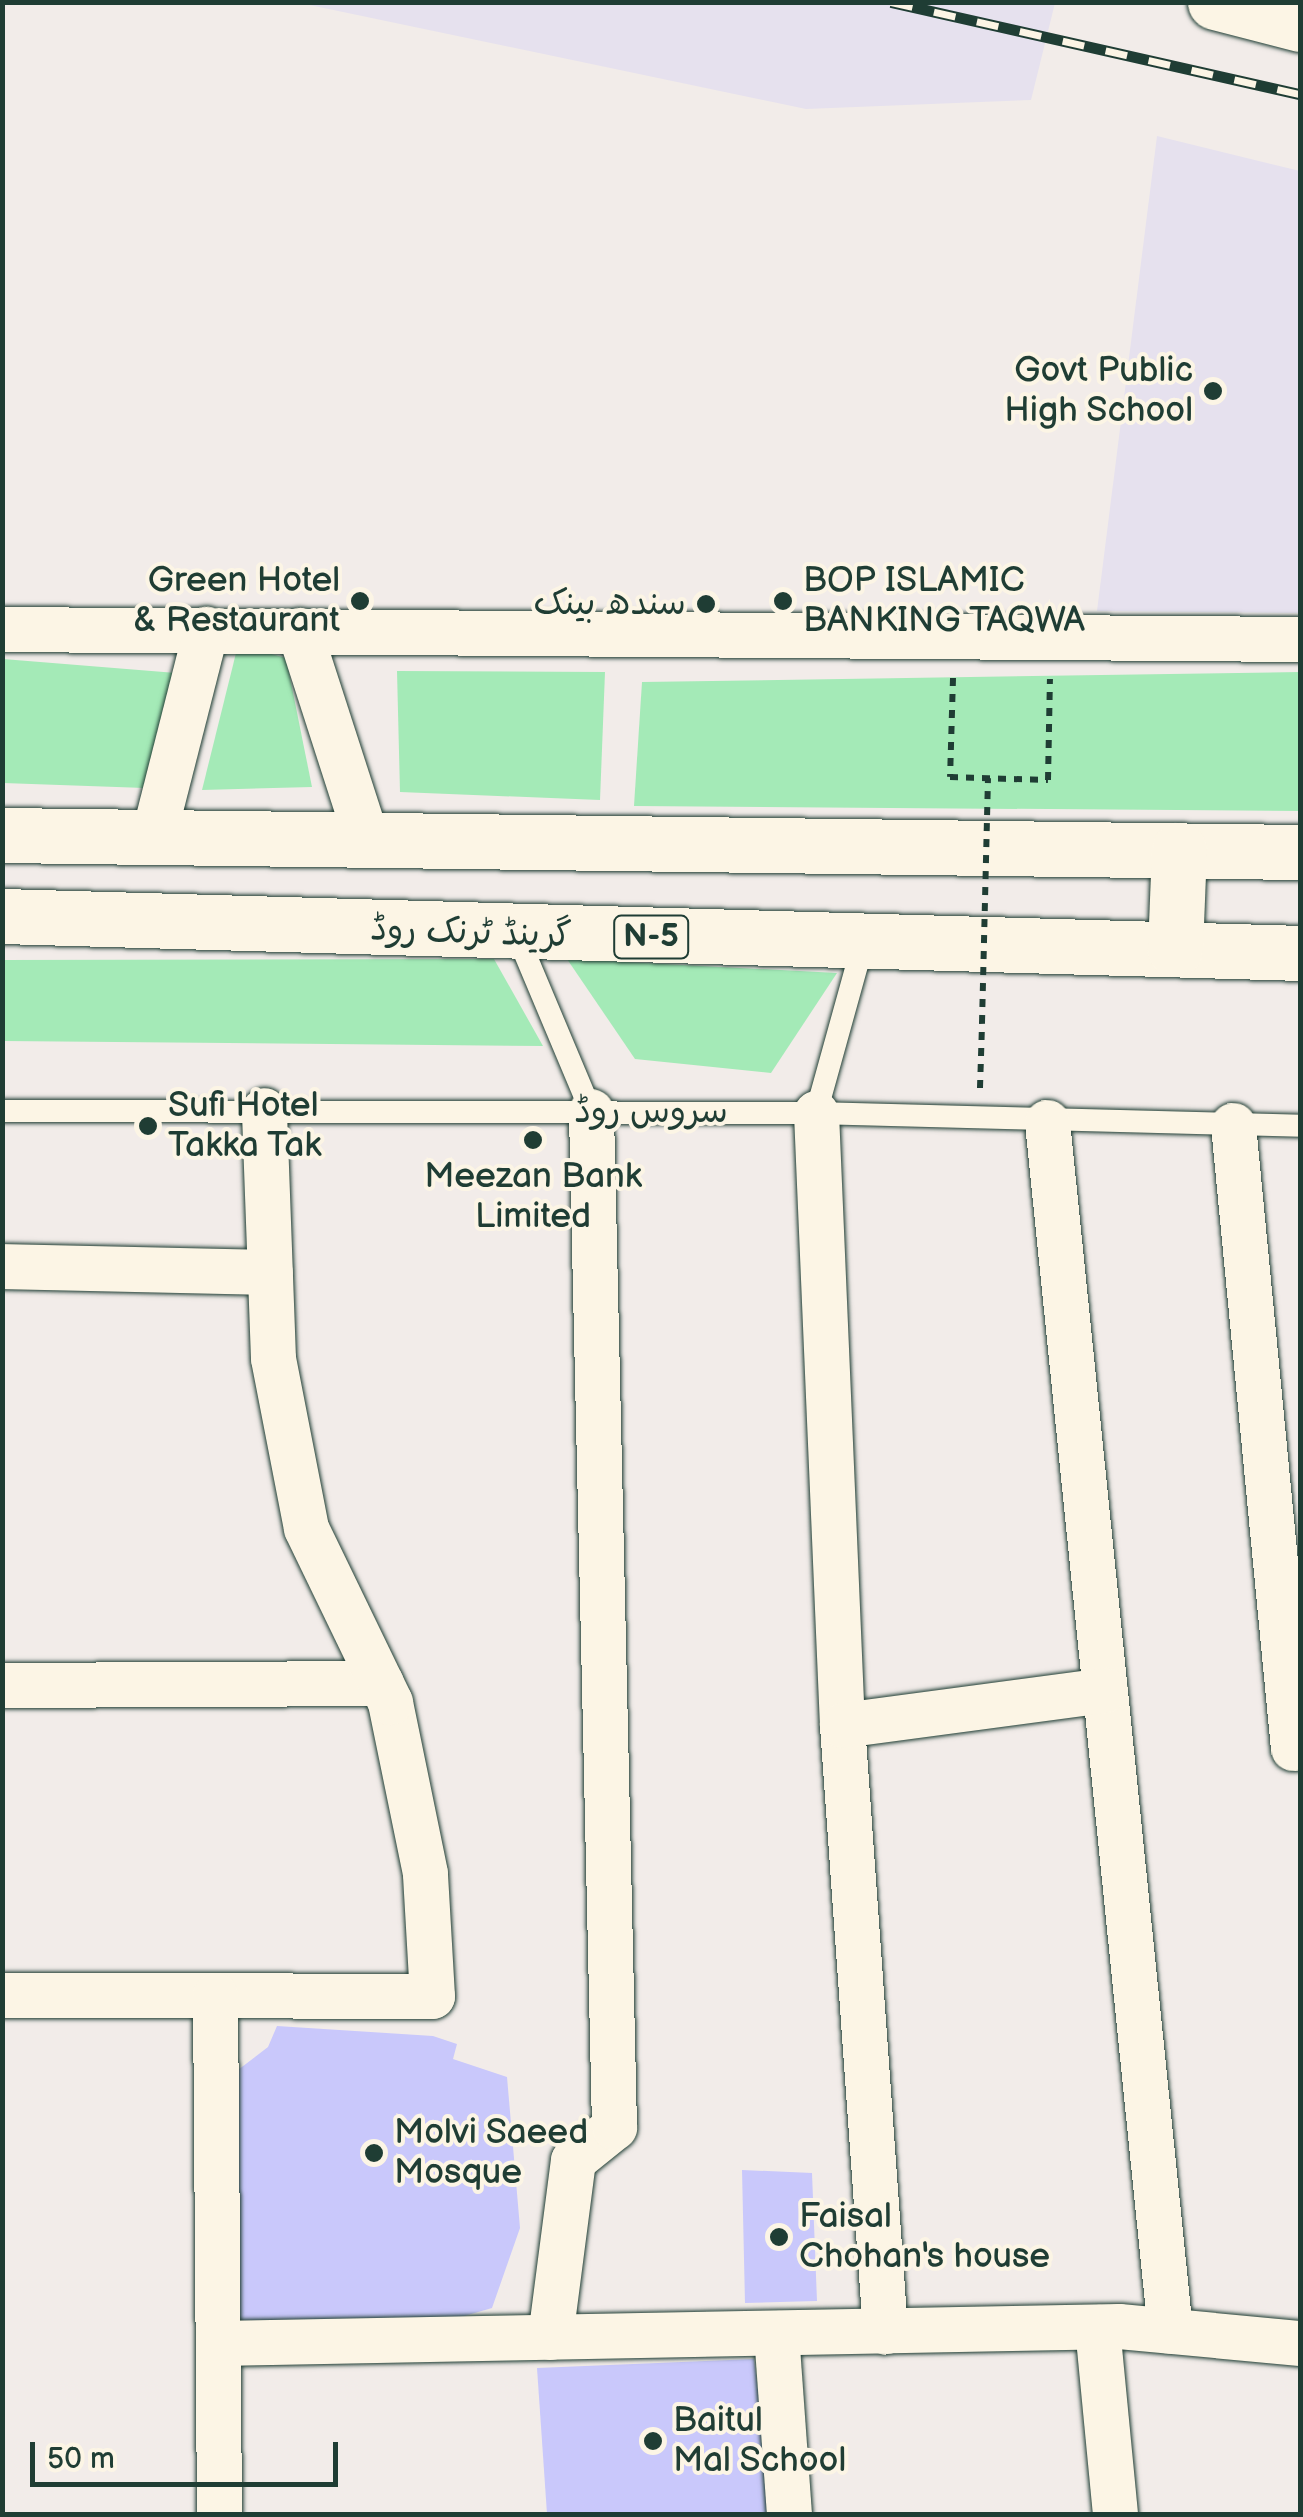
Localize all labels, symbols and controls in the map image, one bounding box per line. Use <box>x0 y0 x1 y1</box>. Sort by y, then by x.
place label: Govt Public High School <box>1004 350 1193 432</box>
marker: Govt Public High School <box>1202 380 1224 402</box>
place label: Green Hotel & Restaurant <box>133 560 340 642</box>
place label: BOP ISLAMIC BANKING TAQWA <box>803 560 1086 642</box>
place label: سندھ بینک <box>533 583 686 625</box>
marker: Green Hotel & Restaurant <box>349 590 371 612</box>
marker: BOP ISLAMIC BANKING TAQWA <box>772 590 794 612</box>
marker: سندھ بینک <box>695 593 717 615</box>
street label: گرینڈ ٹرنک روڈ <box>370 908 572 958</box>
road number: N-5 <box>611 910 691 964</box>
place label: Sufi Hotel Takka Tak <box>168 1085 322 1167</box>
street label: سروس روڈ <box>574 1091 728 1133</box>
marker: Sufi Hotel Takka Tak <box>137 1115 159 1137</box>
marker: Meezan Bank Limited <box>522 1129 544 1151</box>
place label: Meezan Bank Limited <box>424 1156 642 1238</box>
place label: Molvi Saeed Mosque <box>394 2112 589 2194</box>
marker: Molvi Saeed Mosque <box>363 2142 385 2164</box>
place label: Faisal Chohan's house <box>799 2196 1050 2278</box>
marker: Faisal Chohan's house <box>768 2226 790 2248</box>
place label: Baitul Mal School <box>673 2400 847 2482</box>
scale bar <box>35 2422 342 2484</box>
marker: Baitul Mal School <box>642 2430 664 2452</box>
text: 50 m <box>47 2441 115 2477</box>

